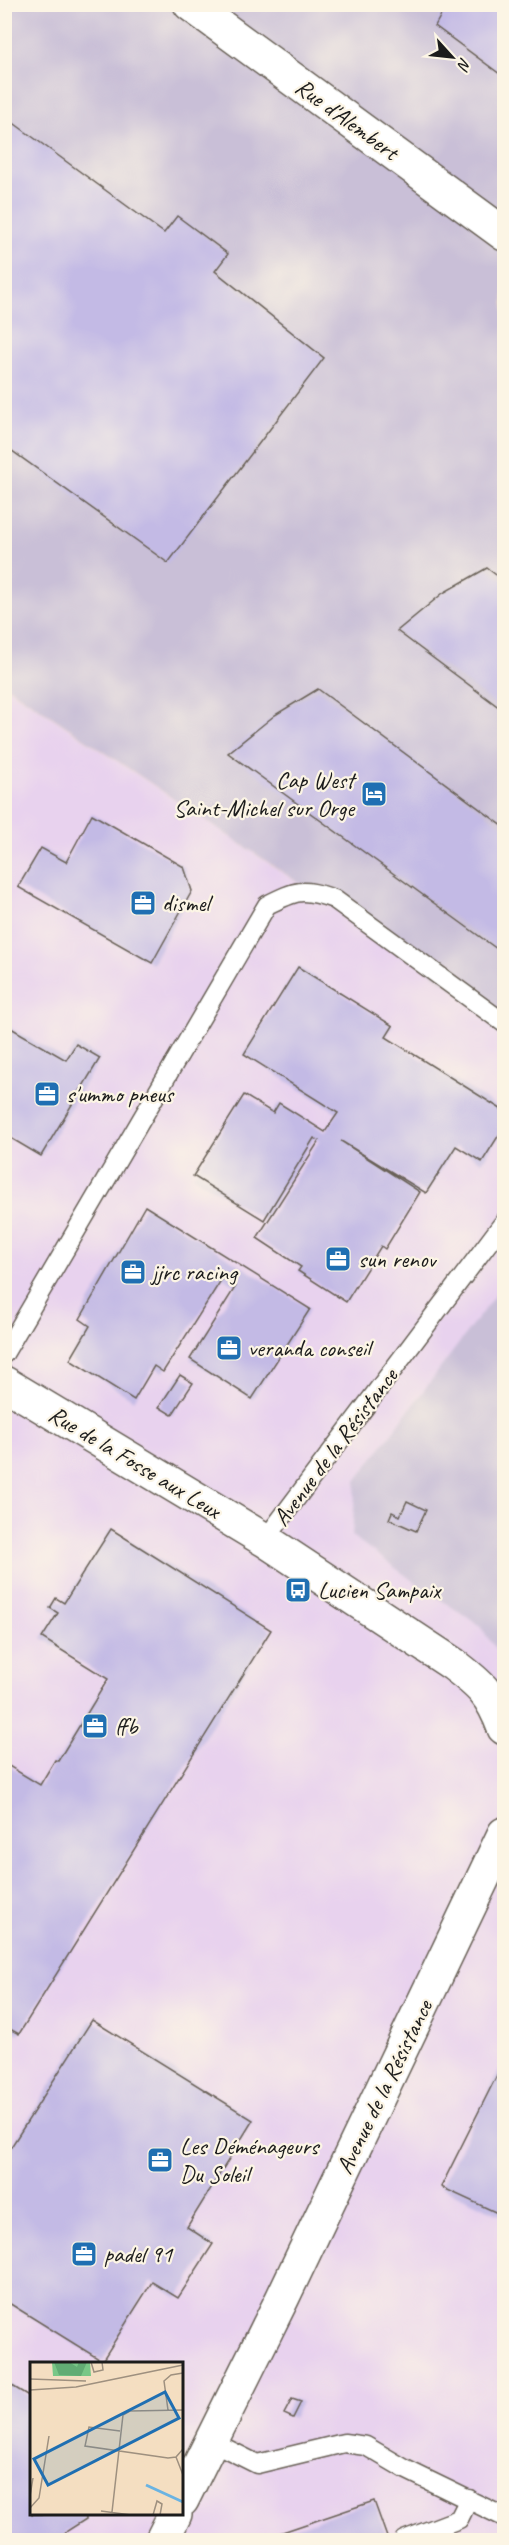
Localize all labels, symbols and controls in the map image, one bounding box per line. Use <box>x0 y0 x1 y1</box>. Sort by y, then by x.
north arrow <box>422 27 482 87</box>
text: N <box>452 54 476 75</box>
street label: Rue d'Alembert <box>290 72 406 168</box>
place label: Cap West Saint-Michel sur Orge <box>174 765 357 823</box>
hotel icon: Cap West Saint-Michel sur Orge <box>359 779 389 809</box>
office icon: dismel <box>128 888 158 918</box>
place label: dismel <box>162 888 213 918</box>
office icon: s'ummo pneus <box>32 1079 62 1109</box>
place label: s'ummo pneus <box>66 1079 175 1109</box>
office icon: sun renov <box>323 1244 353 1274</box>
place label: sun renov <box>358 1244 437 1274</box>
office icon: jjrc racing <box>118 1257 148 1287</box>
place label: jjrc racing <box>150 1257 239 1287</box>
office icon: veranda conseil <box>214 1333 244 1363</box>
place label: veranda conseil <box>248 1333 374 1363</box>
street label: Avenue de la Résistance <box>266 1360 405 1532</box>
street label: Rue de la Fosse aux Leux <box>43 1399 228 1526</box>
bus stop icon: Lucien Sampaix <box>283 1575 313 1605</box>
place label: Lucien Sampaix <box>318 1575 442 1605</box>
office icon: ffb <box>80 1711 110 1741</box>
place label: ffb <box>115 1711 139 1741</box>
street label: Avenue de la Résistance <box>329 1993 440 2179</box>
place label: Les Déménageurs Du Soleil <box>180 2131 321 2189</box>
office icon: Les Déménageurs Du Soleil <box>145 2145 175 2175</box>
office icon: padel 91 <box>69 2239 99 2269</box>
place label: padel 91 <box>104 2239 173 2269</box>
inset map <box>30 2362 183 2515</box>

